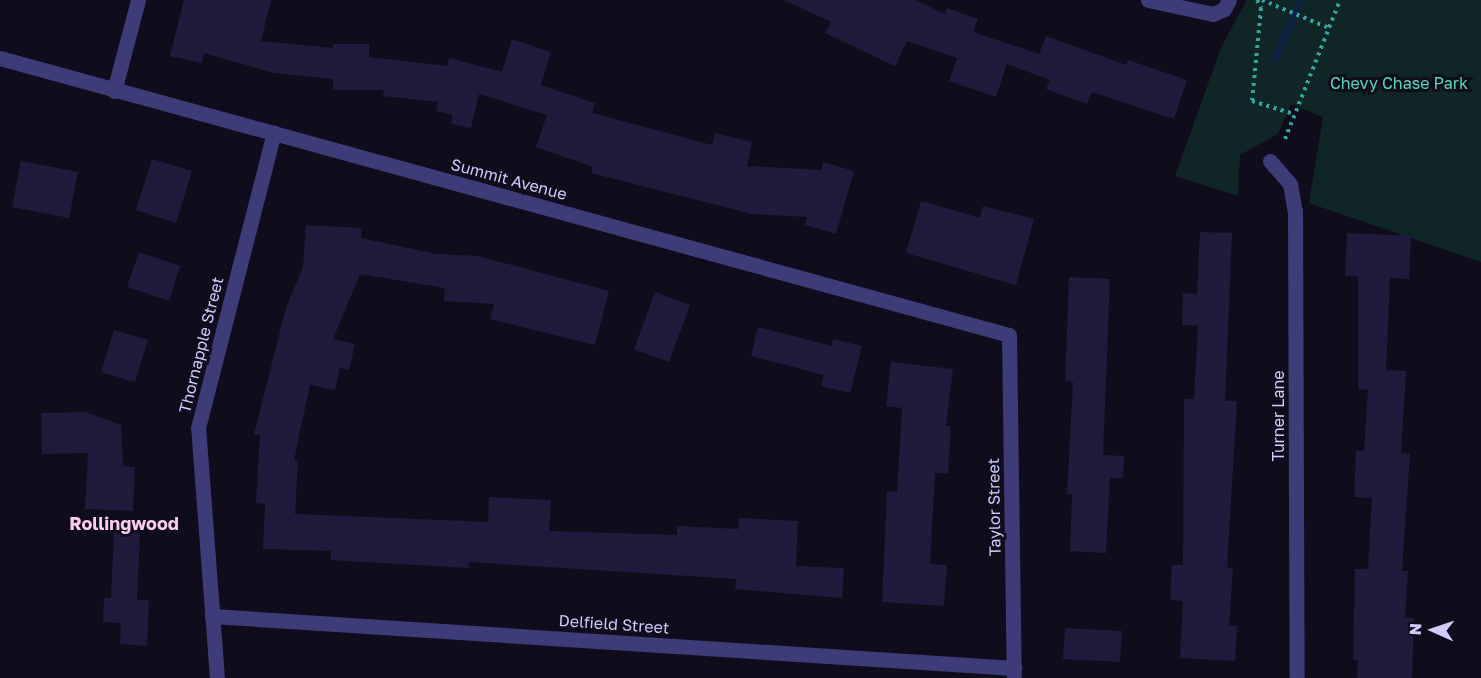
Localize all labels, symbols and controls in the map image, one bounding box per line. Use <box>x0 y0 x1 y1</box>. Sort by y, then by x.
park label: Chevy Chase Park <box>1330 73 1468 93</box>
street label: Summit Avenue <box>449 154 569 204</box>
street label: Thornapple Street <box>175 275 227 415</box>
street label: Turner Lane <box>1268 370 1288 462</box>
street label: Taylor Street <box>984 458 1004 556</box>
district label: Rollingwood <box>69 512 179 534</box>
north arrow <box>1403 600 1463 660</box>
street label: Delfield Street <box>558 611 670 637</box>
text: N <box>1405 622 1425 636</box>

